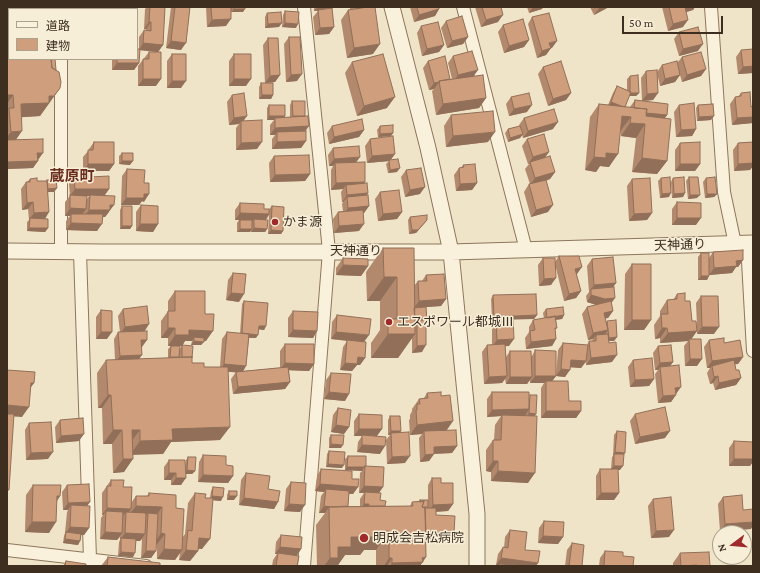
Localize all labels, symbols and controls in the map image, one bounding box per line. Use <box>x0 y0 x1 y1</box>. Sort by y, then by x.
legend <box>8 8 138 60</box>
scale bar <box>624 8 725 34</box>
text: 50 m <box>629 16 653 30</box>
text: 道路 <box>46 19 70 33</box>
text: 建物 <box>46 39 70 53</box>
district label: 蔵原町 <box>50 167 94 185</box>
place label: かま源 <box>283 214 322 230</box>
marker: かま源 <box>270 217 280 227</box>
street label: 天神通り <box>654 236 706 254</box>
street label: 天神通り <box>330 243 382 259</box>
place label: エスポワール都城Ⅲ <box>397 314 514 330</box>
marker: エスポワール都城Ⅲ <box>384 317 394 327</box>
north arrow <box>712 525 752 565</box>
place label: 明成会吉松病院 <box>373 530 464 546</box>
marker: 明成会吉松病院 <box>358 532 370 544</box>
text: N <box>715 543 728 553</box>

